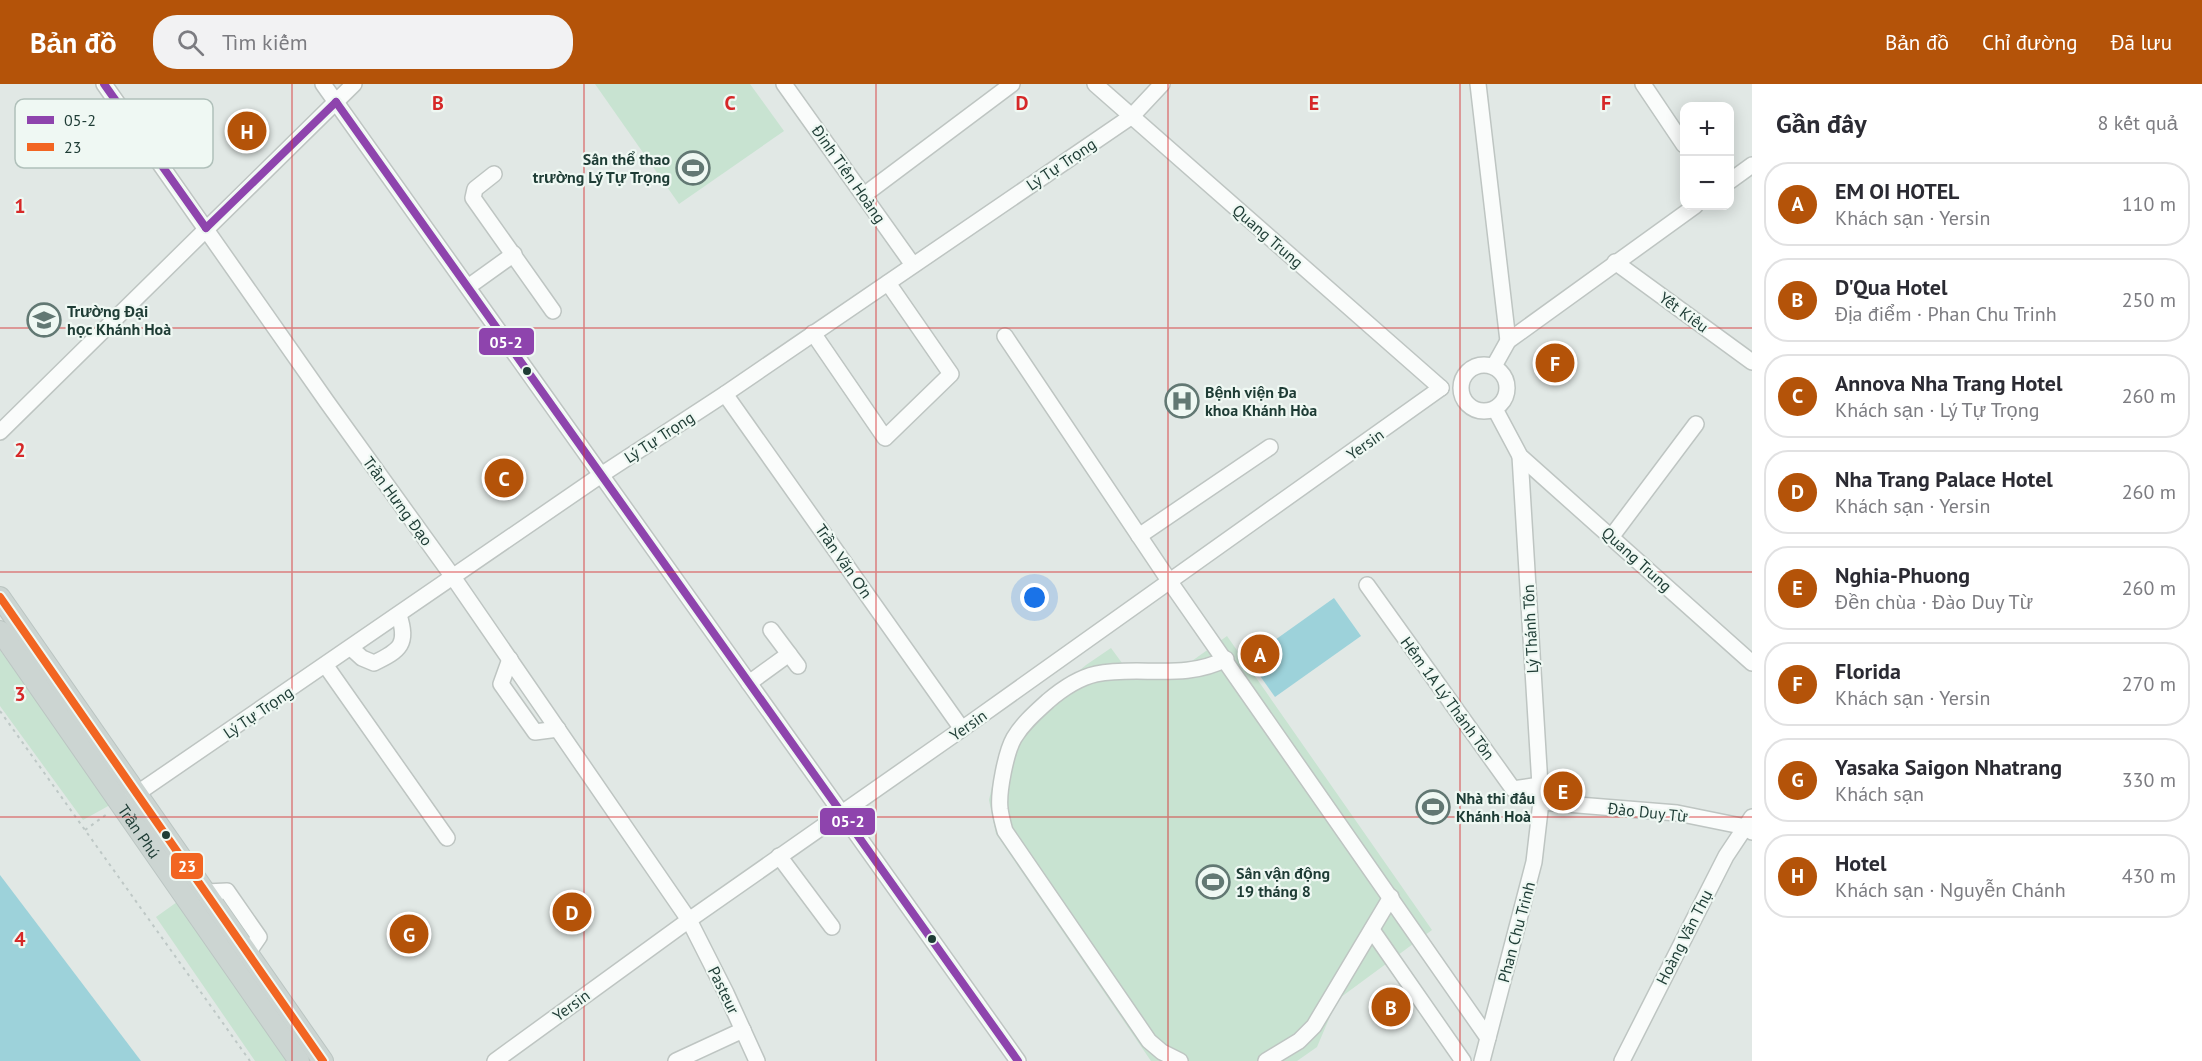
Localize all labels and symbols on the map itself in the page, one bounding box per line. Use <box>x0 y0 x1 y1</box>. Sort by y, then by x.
text: B <box>432 90 444 116</box>
text: C <box>724 90 736 116</box>
text: D <box>1016 90 1029 116</box>
text: E <box>1309 90 1319 116</box>
text: F <box>1601 90 1611 116</box>
legend <box>15 99 213 168</box>
pin: H <box>228 108 266 154</box>
text: 05-2 <box>64 110 96 130</box>
street label: Đinh Tiên Hoàng <box>807 120 890 227</box>
street label: Lý Tự Trọng <box>1022 133 1100 195</box>
text: 23 <box>64 137 81 157</box>
place label: Sân thể thao trường Lý Tự Trọng <box>533 149 670 187</box>
sports icon: Sân thể thao trường Lý Tự Trọng <box>675 150 711 186</box>
text: 1 <box>14 193 26 219</box>
street label: Quang Trung <box>1229 200 1307 272</box>
street label: Yết Kiêu <box>1655 287 1713 337</box>
place label: Trường Đại học Khánh Hoà <box>67 301 171 339</box>
school or university icon: Trường Đại học Khánh Hoà <box>26 302 62 338</box>
line badge: 05-2 <box>478 327 535 356</box>
text: 05-2 <box>490 332 522 352</box>
pin: F <box>1536 340 1574 386</box>
unlabelled marker <box>521 365 533 377</box>
place label: Bệnh viện Đa khoa Khánh Hòa <box>1205 382 1317 420</box>
hospital icon: Bệnh viện Đa khoa Khánh Hòa <box>1164 383 1200 419</box>
street label: Lý Tự Trọng <box>620 407 698 467</box>
street label: Yersin <box>1343 424 1387 464</box>
text: 2 <box>14 437 26 463</box>
street label: Trần Hưng Đạo <box>359 452 437 550</box>
pin: C <box>484 456 524 500</box>
street label: Trần Văn Ơn <box>811 520 877 602</box>
street label: Quang Trung <box>1598 522 1676 596</box>
your location <box>1020 583 1049 612</box>
street label: Lý Thánh Tôn <box>1518 584 1542 674</box>
pin: A <box>1240 632 1280 676</box>
street label: Hẻm 1A Lý Thánh Tôn <box>1397 632 1499 764</box>
text: 3 <box>14 681 26 707</box>
street label: Lý Tự Trọng <box>219 681 297 743</box>
street label: Yersin <box>946 705 990 745</box>
pin: E <box>1544 768 1582 814</box>
place label: Nhà thi đấu Khánh Hoà <box>1456 788 1535 826</box>
sports icon: Nhà thi đấu Khánh Hoà <box>1415 789 1451 825</box>
street label: Đào Duy Từ <box>1606 798 1689 826</box>
street label: Trần Phú <box>114 801 165 862</box>
line badge: 05-2 <box>819 807 876 836</box>
text: 05-2 <box>832 811 864 831</box>
unlabelled marker <box>160 829 172 841</box>
line badge: 23 <box>170 852 204 880</box>
text: 23 <box>178 856 196 876</box>
place label: Sân vận động 19 tháng 8 <box>1236 863 1330 901</box>
sports icon: Sân vận động 19 tháng 8 <box>1195 864 1231 900</box>
street label: Phan Chu Trinh <box>1493 879 1539 985</box>
street label: Hoàng Văn Thụ <box>1652 886 1716 988</box>
pin: D <box>552 890 592 934</box>
pin: G <box>390 912 428 956</box>
text: 4 <box>14 926 26 952</box>
unlabelled marker <box>926 933 938 945</box>
street label: Pasteur <box>704 963 744 1018</box>
pin: B <box>1372 984 1410 1030</box>
street label: Yersin <box>549 985 593 1025</box>

